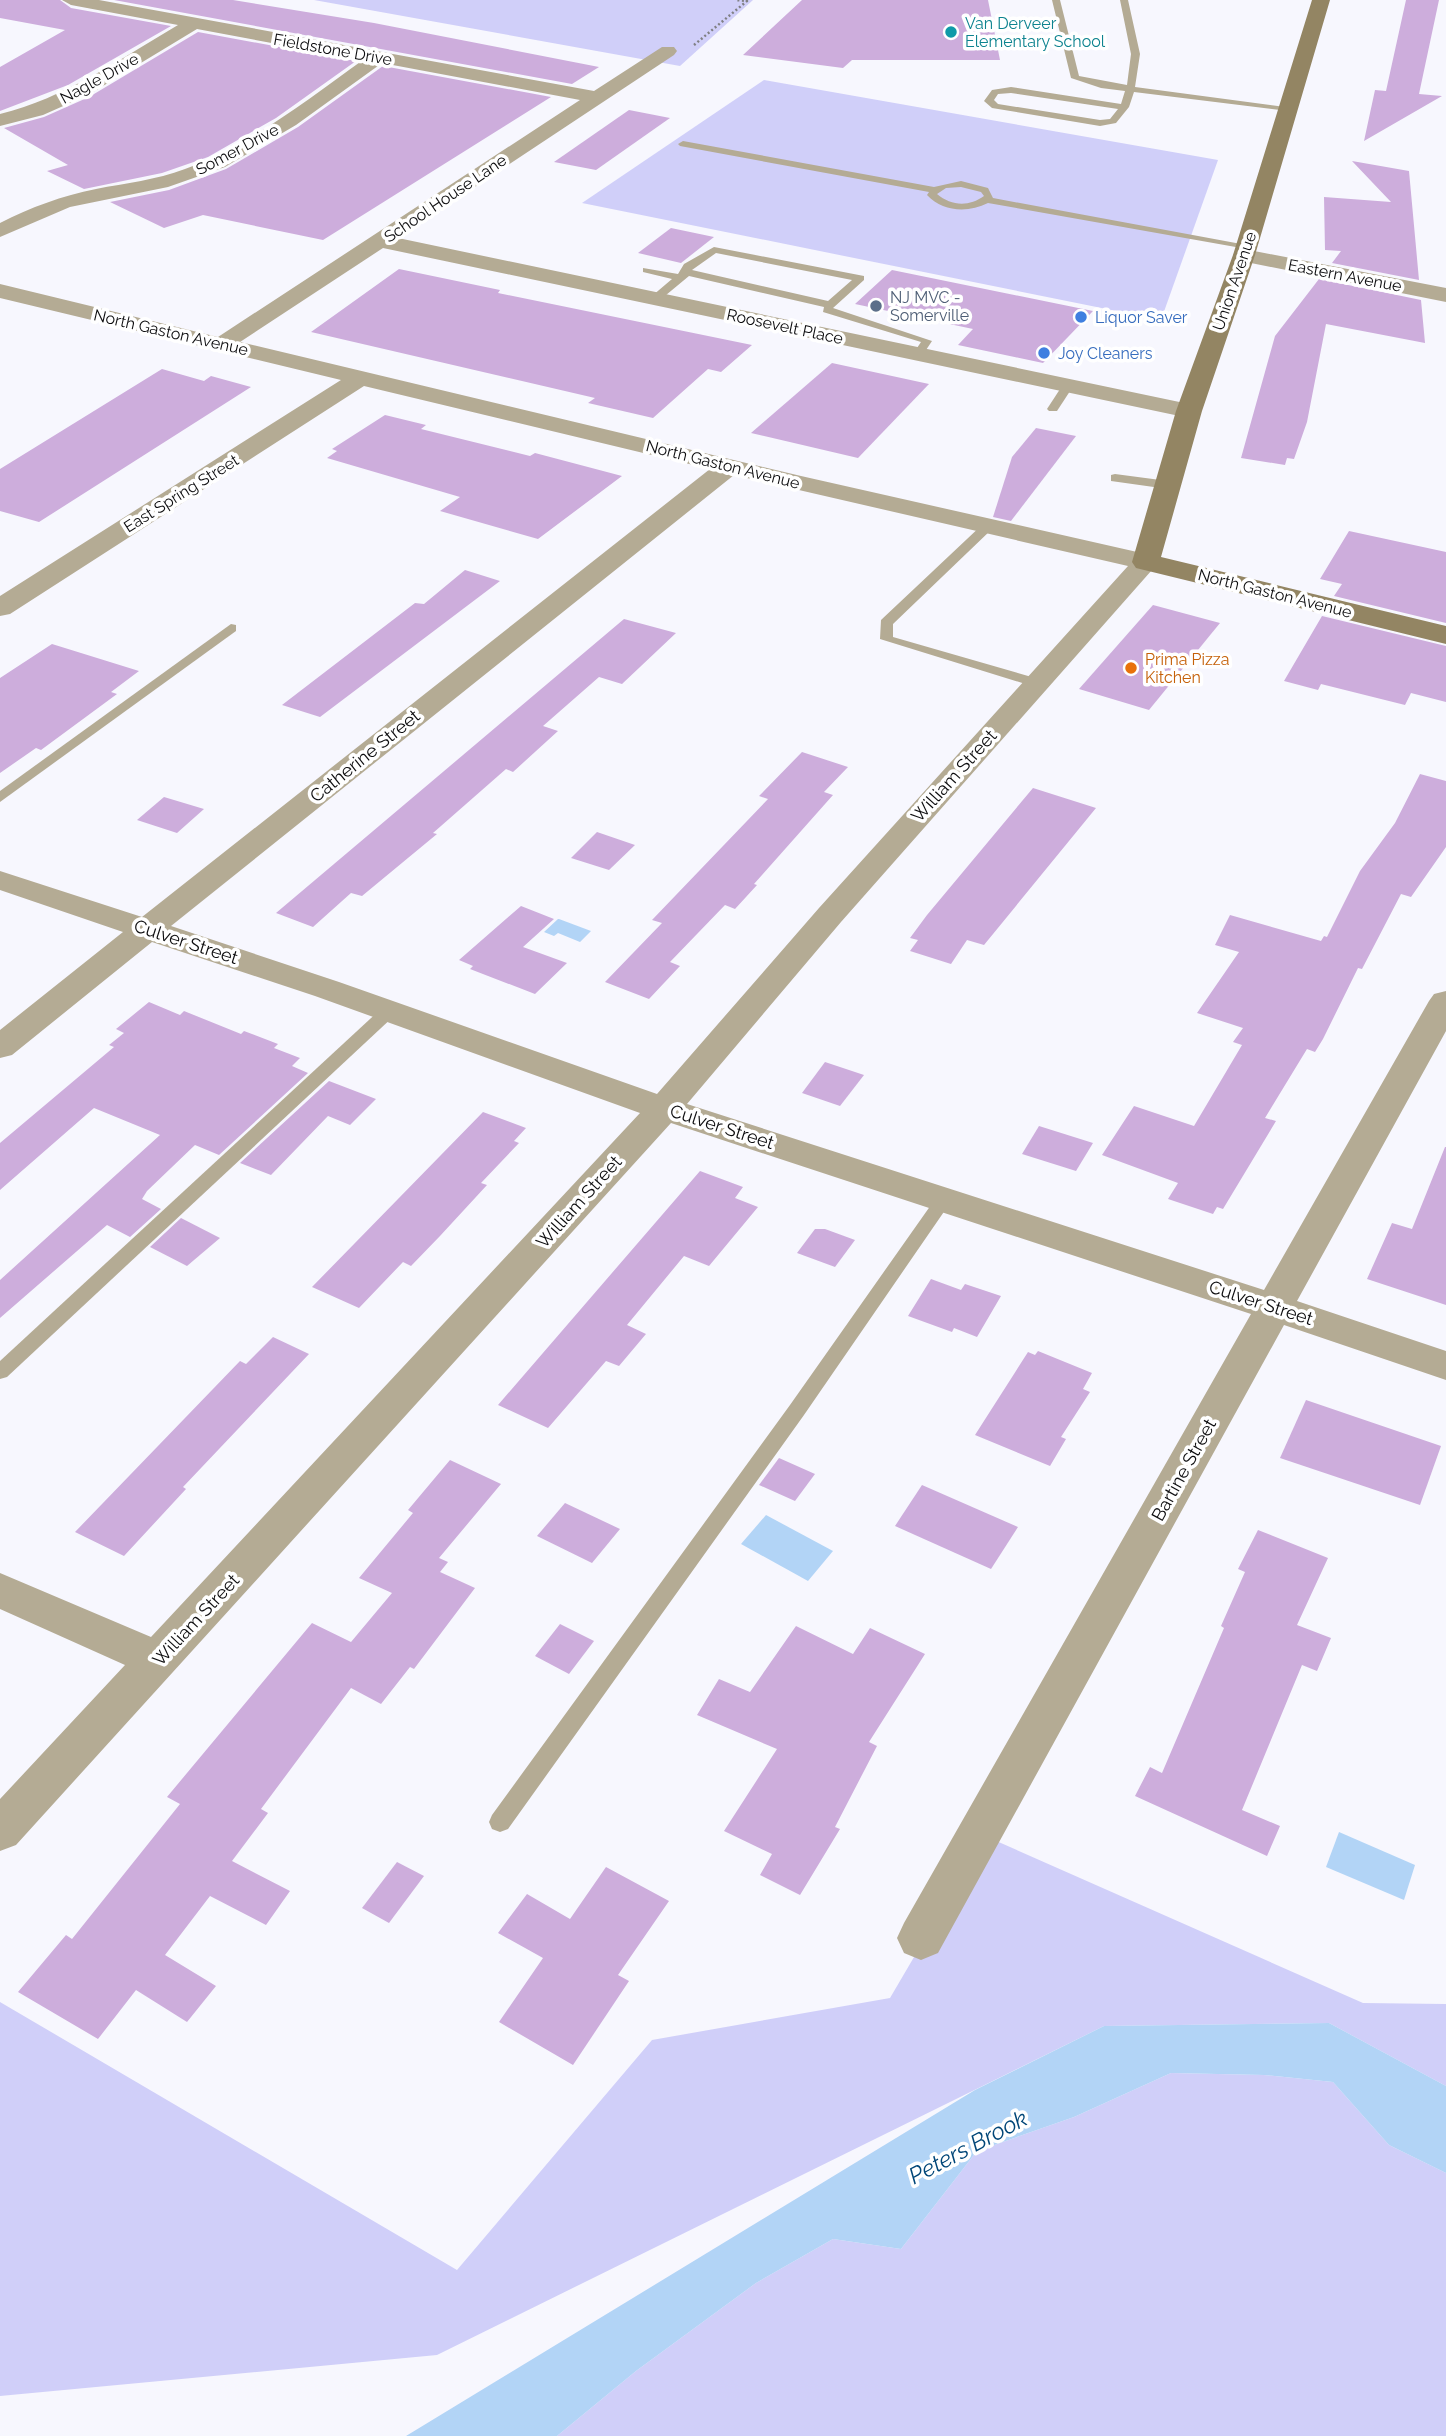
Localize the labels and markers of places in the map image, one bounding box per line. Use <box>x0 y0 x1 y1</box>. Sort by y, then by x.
place label: Van Derveer Elementary School <box>965 14 1106 51</box>
marker: Van Derveer Elementary School <box>943 24 959 40</box>
place label: NJ MVC - Somerville <box>890 288 969 325</box>
marker: NJ MVC - Somerville <box>868 298 884 314</box>
place label: Liquor Saver <box>1095 308 1188 327</box>
marker: Liquor Saver <box>1073 309 1089 325</box>
place label: Joy Cleaners <box>1058 344 1153 363</box>
marker: Joy Cleaners <box>1036 345 1052 361</box>
place label: Prima Pizza Kitchen <box>1145 650 1229 687</box>
marker: Prima Pizza Kitchen <box>1123 660 1139 676</box>

